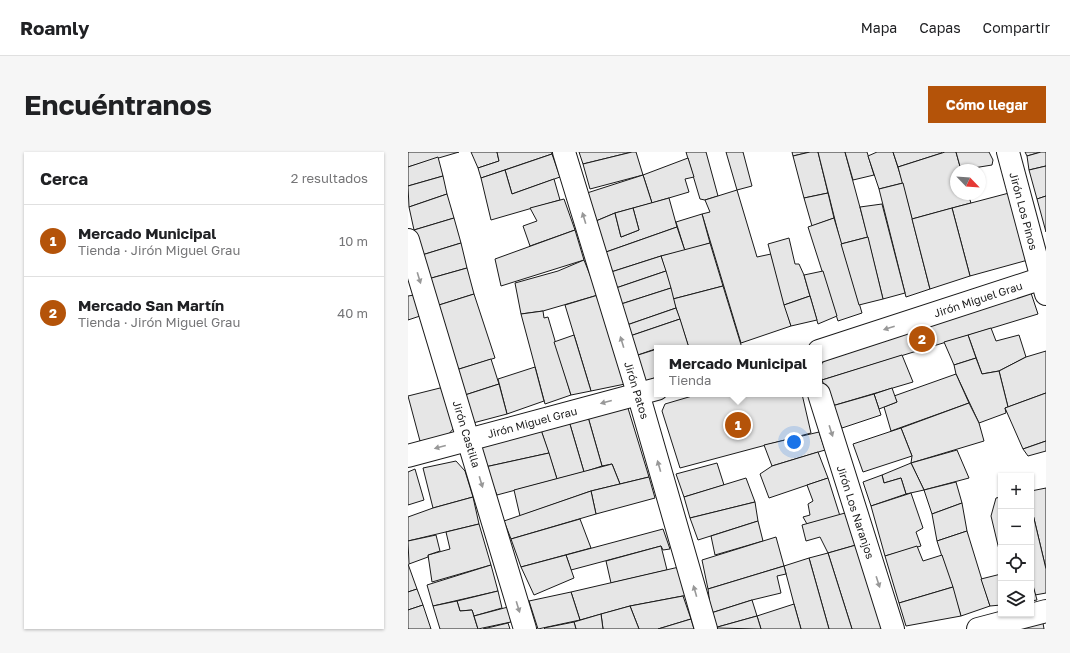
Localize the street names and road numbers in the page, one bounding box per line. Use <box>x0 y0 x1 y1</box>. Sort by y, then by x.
street label: Jirón Los Pinos <box>1007 171 1041 251</box>
street label: Jirón Miguel Grau <box>932 279 1024 319</box>
street label: Jirón Patos <box>622 360 652 420</box>
street label: Jirón Castilla <box>451 399 483 469</box>
street label: Jirón Miguel Grau <box>486 404 578 440</box>
street label: Jirón Los Naranjos <box>835 463 877 561</box>

